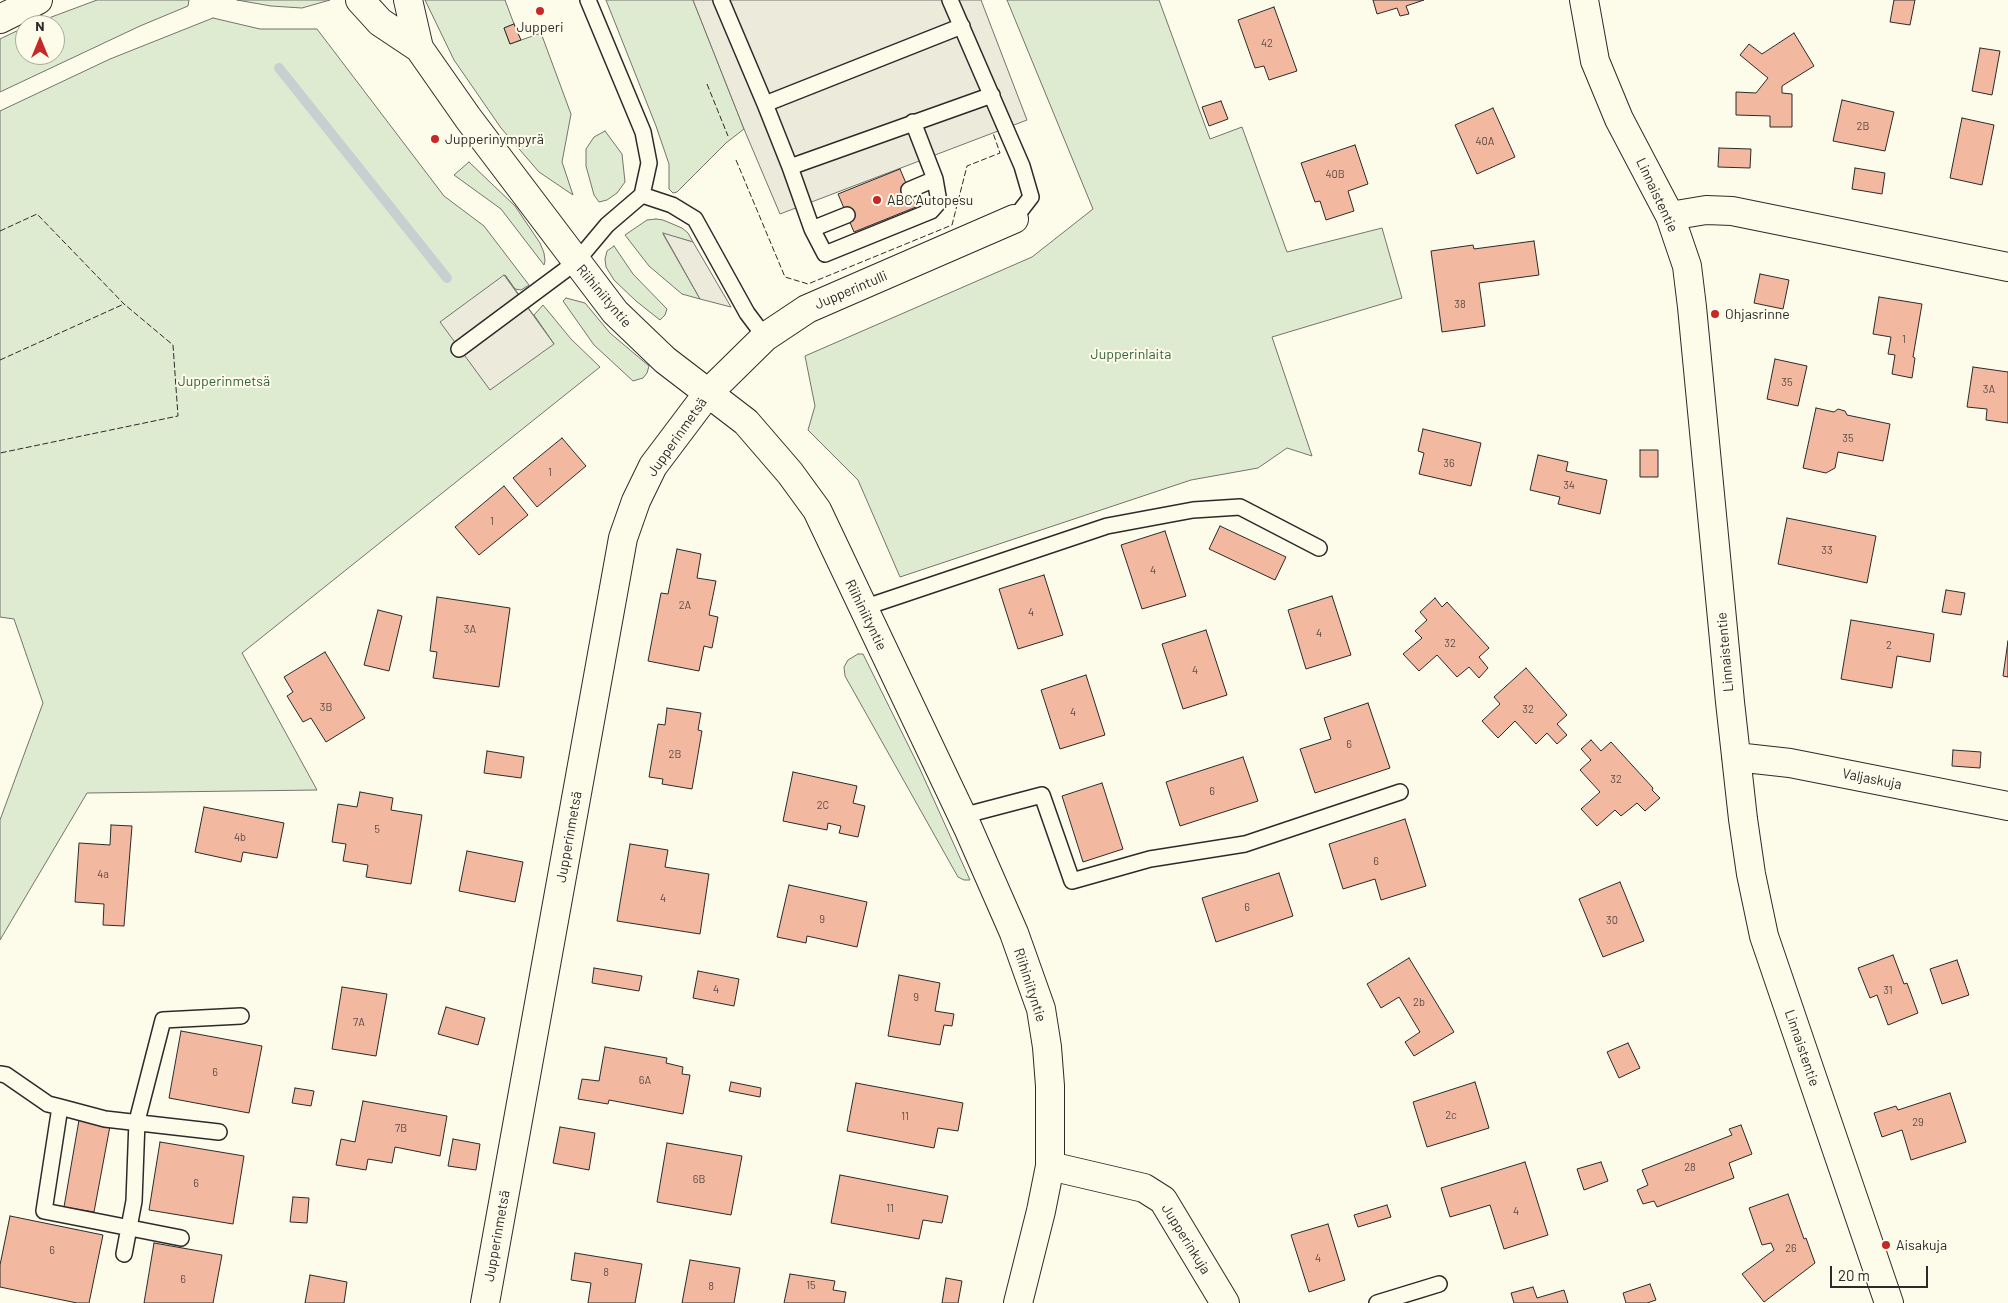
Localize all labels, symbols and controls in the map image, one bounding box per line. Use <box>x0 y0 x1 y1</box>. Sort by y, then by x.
marker: Jupperi <box>534 5 546 17</box>
north arrow <box>15 15 65 65</box>
text: N <box>35 17 45 34</box>
place label: Jupperi <box>516 19 564 35</box>
house number: 42 <box>1261 36 1273 50</box>
house number: 2B <box>1857 119 1869 133</box>
place label: Jupperinympyrä <box>445 131 544 147</box>
marker: Jupperinympyrä <box>429 133 441 145</box>
house number: 40A <box>1476 134 1494 148</box>
street label: Linnaistentie <box>1632 155 1682 235</box>
house number: 40B <box>1325 167 1345 181</box>
place label: ABC Autopesu <box>887 192 973 208</box>
marker: ABC Autopesu <box>871 194 883 206</box>
street label: Riihiniityntie <box>573 261 635 331</box>
street label: Jupperintulli <box>812 267 890 313</box>
house number: 38 <box>1454 297 1466 311</box>
place label: Ohjasrinne <box>1725 306 1790 322</box>
marker: Ohjasrinne <box>1709 308 1721 320</box>
house number: 1 <box>1902 332 1906 346</box>
park label: Jupperinlaita <box>1091 346 1171 362</box>
park label: Jupperinmetsä <box>178 373 270 389</box>
house number: 35 <box>1781 375 1793 389</box>
house number: 3A <box>1983 382 1995 396</box>
street label: Jupperinmetsä <box>644 394 710 480</box>
house number: 35 <box>1842 431 1854 445</box>
house number: 36 <box>1443 456 1455 470</box>
house number: 1 <box>548 465 552 479</box>
house number: 34 <box>1563 478 1575 492</box>
house number: 1 <box>490 514 494 528</box>
house number: 33 <box>1821 543 1833 557</box>
house number: 4 <box>1150 563 1156 577</box>
street label: Riihiniityntie <box>842 577 890 653</box>
house number: 2A <box>679 598 691 612</box>
house number: 4 <box>1028 605 1034 619</box>
street label: Linnaistentie <box>1713 611 1737 693</box>
house number: 3A <box>464 622 476 636</box>
house number: 4 <box>1316 626 1322 640</box>
house number: 32 <box>1444 636 1456 650</box>
house number: 2 <box>1886 638 1892 652</box>
house number: 4 <box>1192 663 1198 677</box>
house number: 3B <box>320 700 332 714</box>
house number: 32 <box>1522 702 1534 716</box>
house number: 4 <box>1070 705 1076 719</box>
house number: 6 <box>1346 737 1352 751</box>
house number: 2B <box>669 747 681 761</box>
street label: Valjaskuja <box>1841 765 1903 793</box>
house number: 32 <box>1610 772 1622 786</box>
house number: 6 <box>1209 784 1215 798</box>
street label: Jupperinmetsä <box>553 790 585 884</box>
house number: 2C <box>817 798 829 812</box>
house number: 5 <box>374 822 380 836</box>
house number: 4b <box>234 830 246 844</box>
house number: 6 <box>1373 854 1379 868</box>
house number: 4a <box>97 867 109 881</box>
house number: 4 <box>660 891 666 905</box>
house number: 6 <box>1244 900 1250 914</box>
house number: 9 <box>819 912 825 926</box>
house number: 30 <box>1606 913 1618 927</box>
street label: Riihiniityntie <box>1010 946 1050 1024</box>
house number: 4 <box>713 982 719 996</box>
house number: 31 <box>1883 983 1893 997</box>
house number: 9 <box>913 990 919 1004</box>
house number: 2b <box>1413 995 1425 1009</box>
street label: Linnaistentie <box>1781 1007 1823 1089</box>
house number: 7A <box>353 1015 365 1029</box>
house number: 6 <box>212 1065 218 1079</box>
house number: 6A <box>639 1073 651 1087</box>
house number: 2c <box>1445 1108 1457 1122</box>
house number: 11 <box>901 1109 909 1123</box>
house number: 29 <box>1912 1115 1924 1129</box>
house number: 7B <box>395 1121 407 1135</box>
house number: 28 <box>1684 1160 1696 1174</box>
house number: 6B <box>693 1172 705 1186</box>
house number: 6 <box>193 1176 199 1190</box>
street label: Jupperinmetsä <box>481 1189 513 1283</box>
house number: 11 <box>886 1201 894 1215</box>
street label: Jupperinkuja <box>1158 1201 1214 1277</box>
house number: 4 <box>1513 1204 1519 1218</box>
place label: Aisakuja <box>1896 1237 1947 1253</box>
marker: Aisakuja <box>1880 1239 1892 1251</box>
house number: 26 <box>1785 1241 1797 1255</box>
house number: 6 <box>49 1243 55 1257</box>
house number: 4 <box>1315 1251 1321 1265</box>
scale bar <box>1833 1256 1930 1288</box>
house number: 8 <box>603 1265 609 1279</box>
text: 20 m <box>1838 1266 1870 1284</box>
house number: 6 <box>180 1272 186 1286</box>
house number: 15 <box>806 1278 816 1292</box>
house number: 8 <box>708 1279 714 1293</box>

